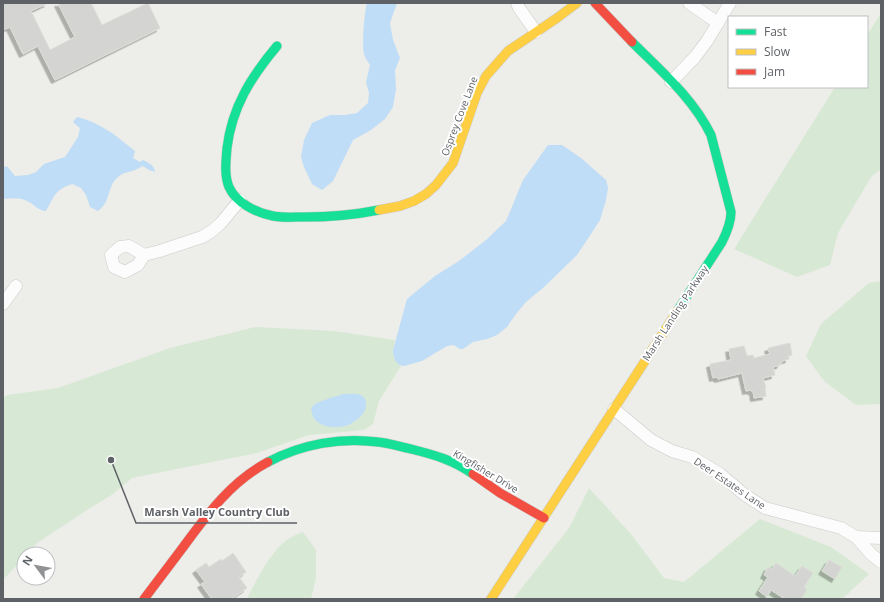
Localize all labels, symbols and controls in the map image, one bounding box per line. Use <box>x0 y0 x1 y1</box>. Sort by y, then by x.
legend <box>728 16 868 88</box>
text: Fast <box>764 23 787 40</box>
text: Slow <box>764 43 791 60</box>
text: Jam <box>763 63 785 80</box>
street label: Osprey Cove Lane <box>437 74 481 158</box>
street label: Marsh Landing Parkway <box>639 262 712 363</box>
street label: Kingfisher Drive <box>451 446 522 496</box>
street label: Deer Estates Lane <box>691 454 769 512</box>
callout: Marsh Valley Country Club <box>136 500 297 523</box>
text: Marsh Valley Country Club <box>144 504 290 519</box>
north arrow <box>16 546 56 586</box>
text: N <box>18 553 36 568</box>

